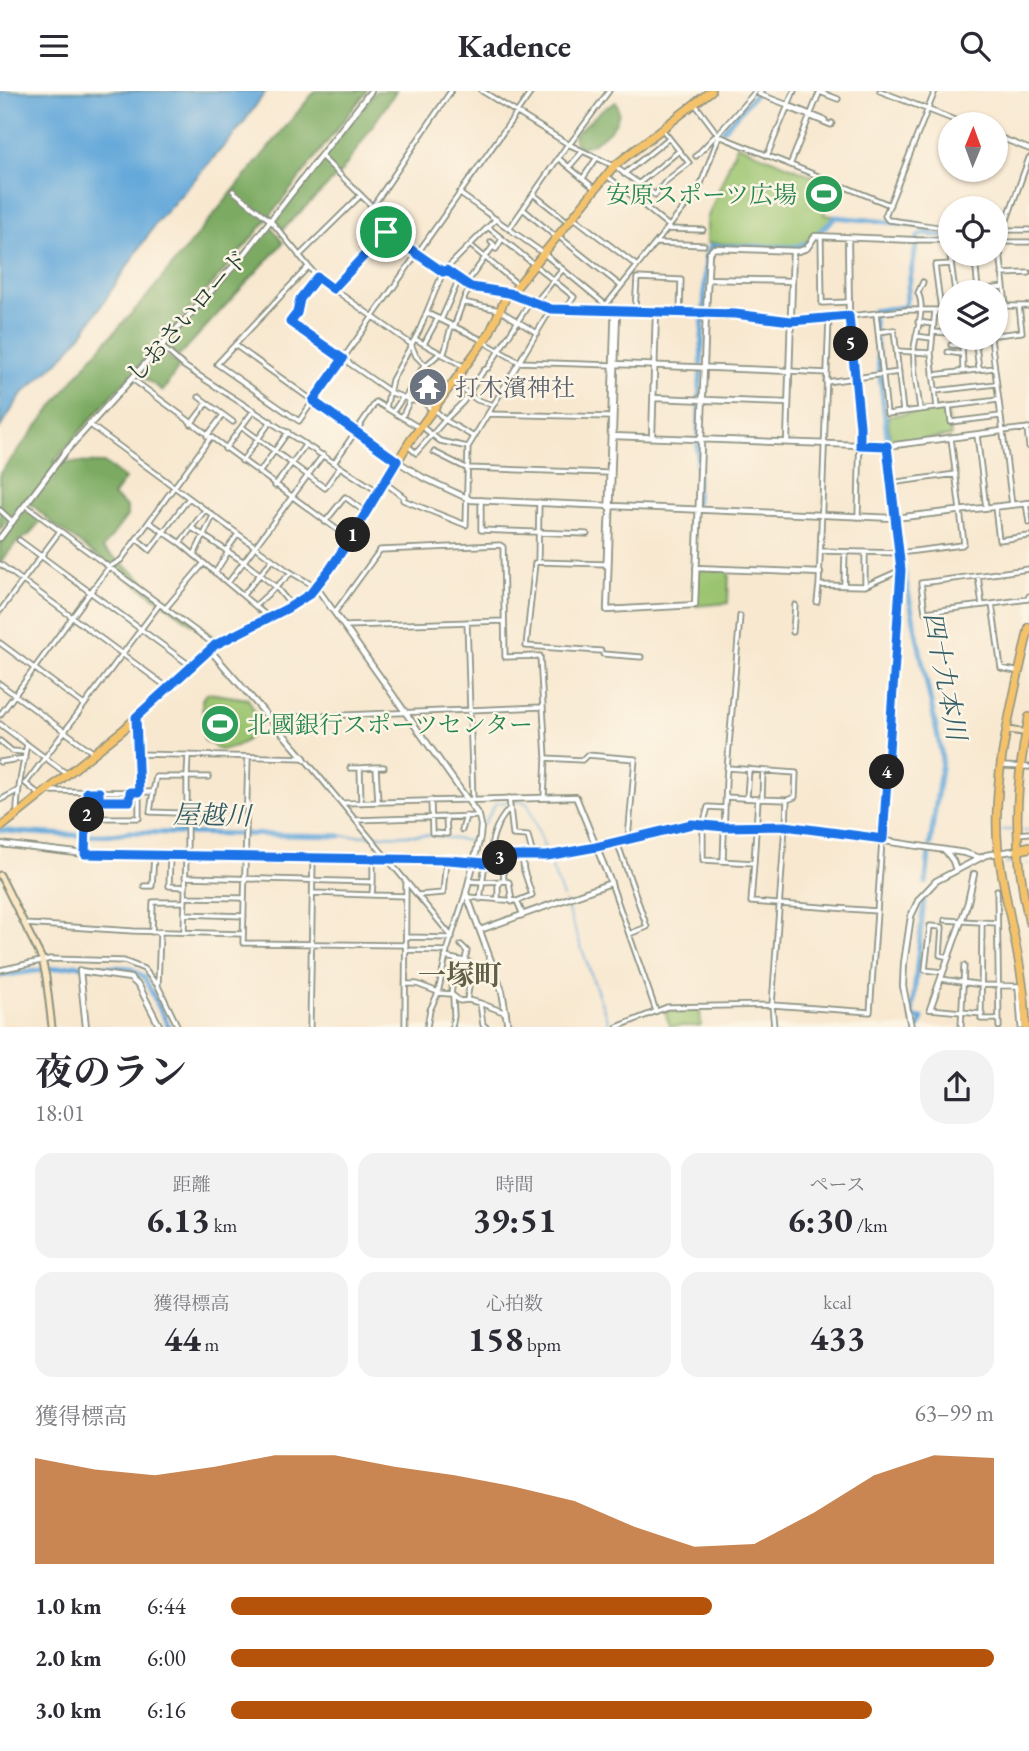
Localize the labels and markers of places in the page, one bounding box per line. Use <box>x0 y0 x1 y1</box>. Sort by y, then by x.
sports icon: 安原スポーツ広場 <box>803 173 845 215</box>
place label: 安原スポーツ広場 <box>606 179 797 210</box>
pin <box>356 202 416 262</box>
pin: 5 <box>834 327 868 361</box>
temple icon: 打木濱神社 <box>407 366 449 408</box>
place label: 打木濱神社 <box>455 372 575 403</box>
pin: 1 <box>336 517 370 553</box>
sports icon: 北國銀行スポーツセンター <box>199 703 241 745</box>
place label: 北國銀行スポーツセンター <box>247 709 533 740</box>
pin: 4 <box>870 755 904 789</box>
pin: 2 <box>70 797 104 833</box>
pin: 3 <box>482 841 518 875</box>

